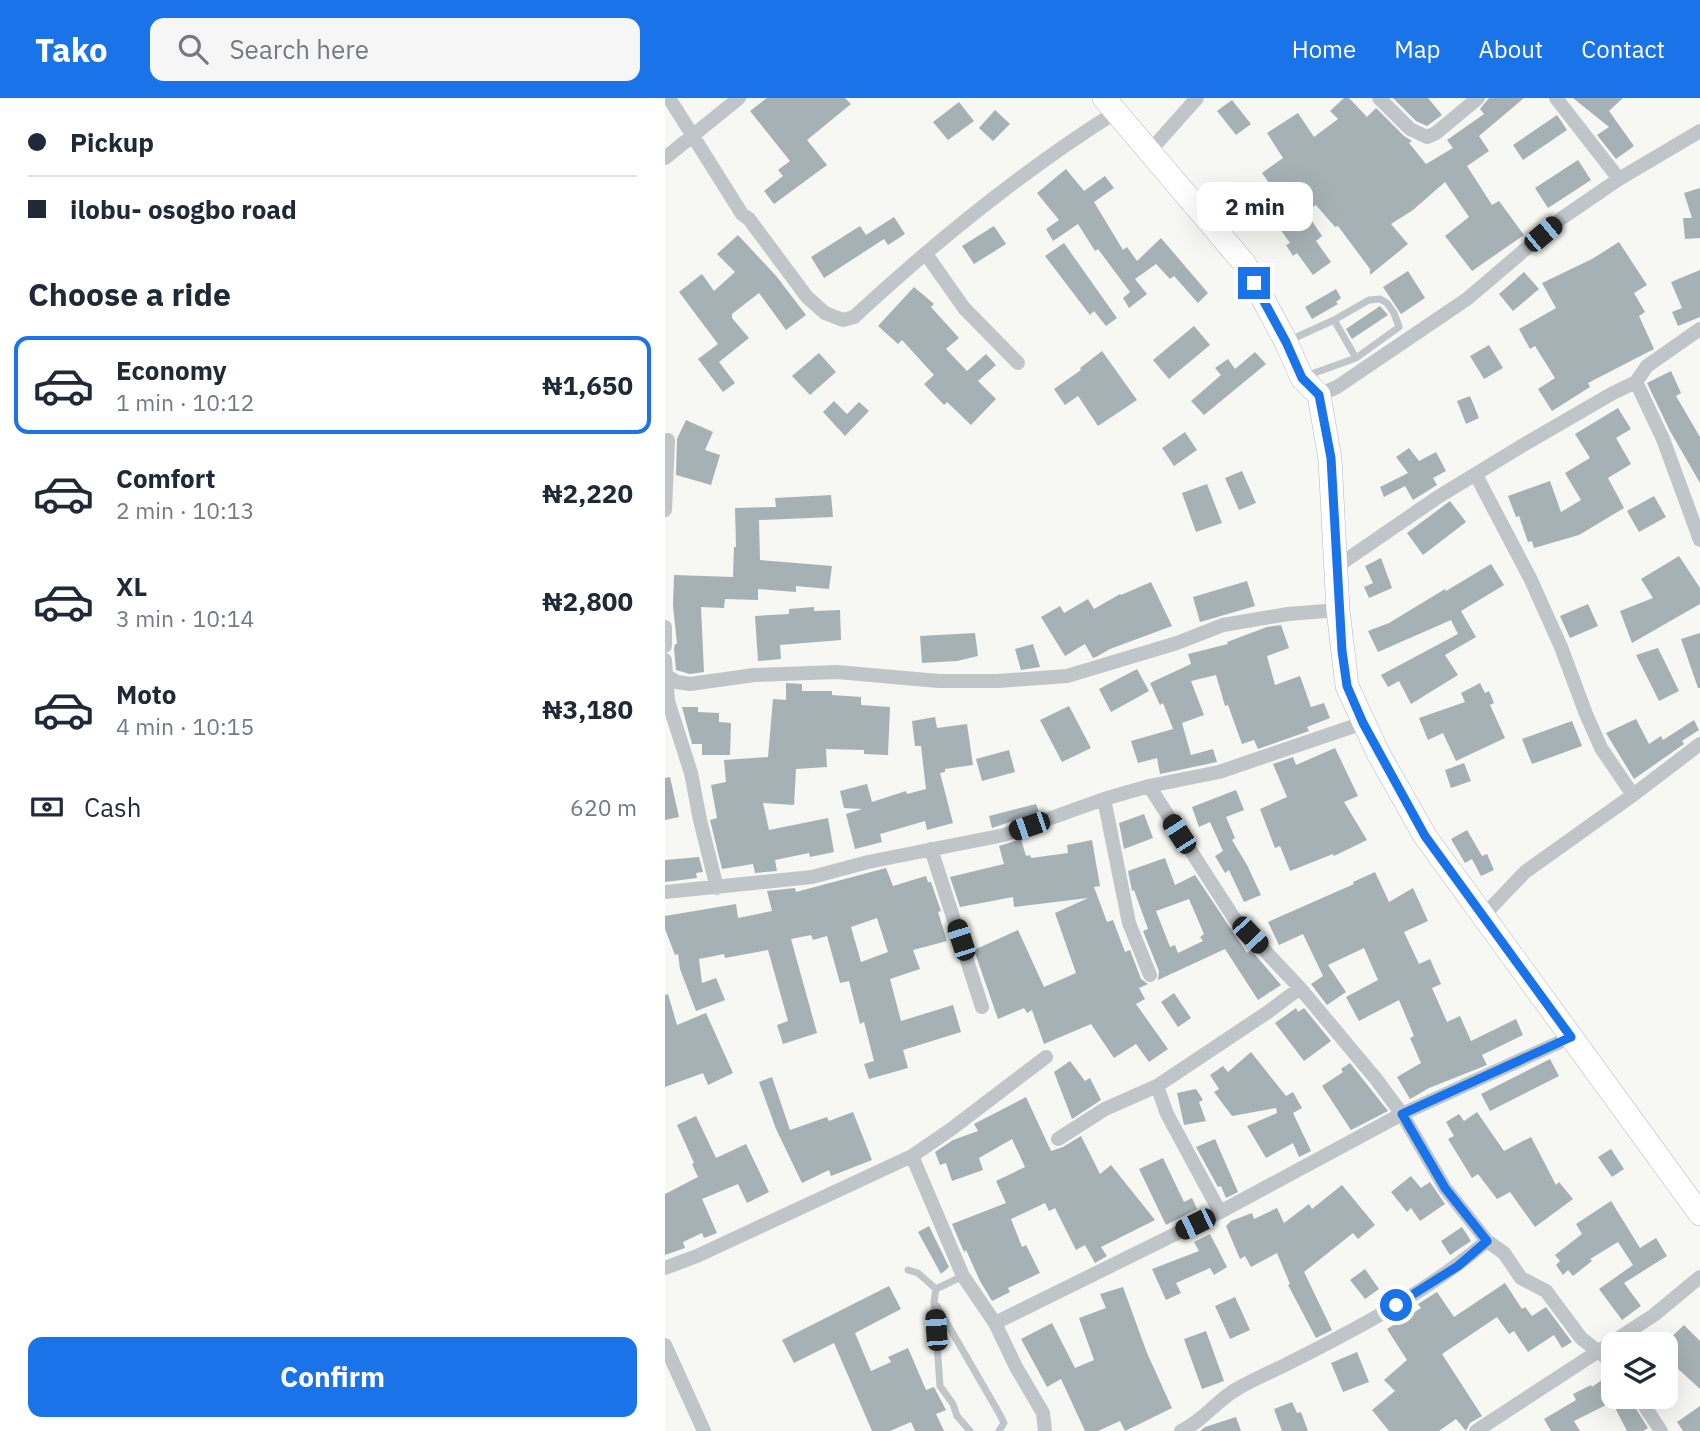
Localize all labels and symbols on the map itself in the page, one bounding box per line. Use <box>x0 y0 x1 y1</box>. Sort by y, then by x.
callout: 2 min <box>1196 181 1312 230</box>
car <box>1521 212 1566 256</box>
route end <box>1238 267 1270 299</box>
car <box>1006 809 1053 843</box>
car <box>1159 811 1200 857</box>
car <box>1228 912 1273 958</box>
car <box>945 917 978 963</box>
car <box>1172 1205 1219 1243</box>
route start <box>1380 1289 1412 1321</box>
car <box>925 1308 948 1352</box>

